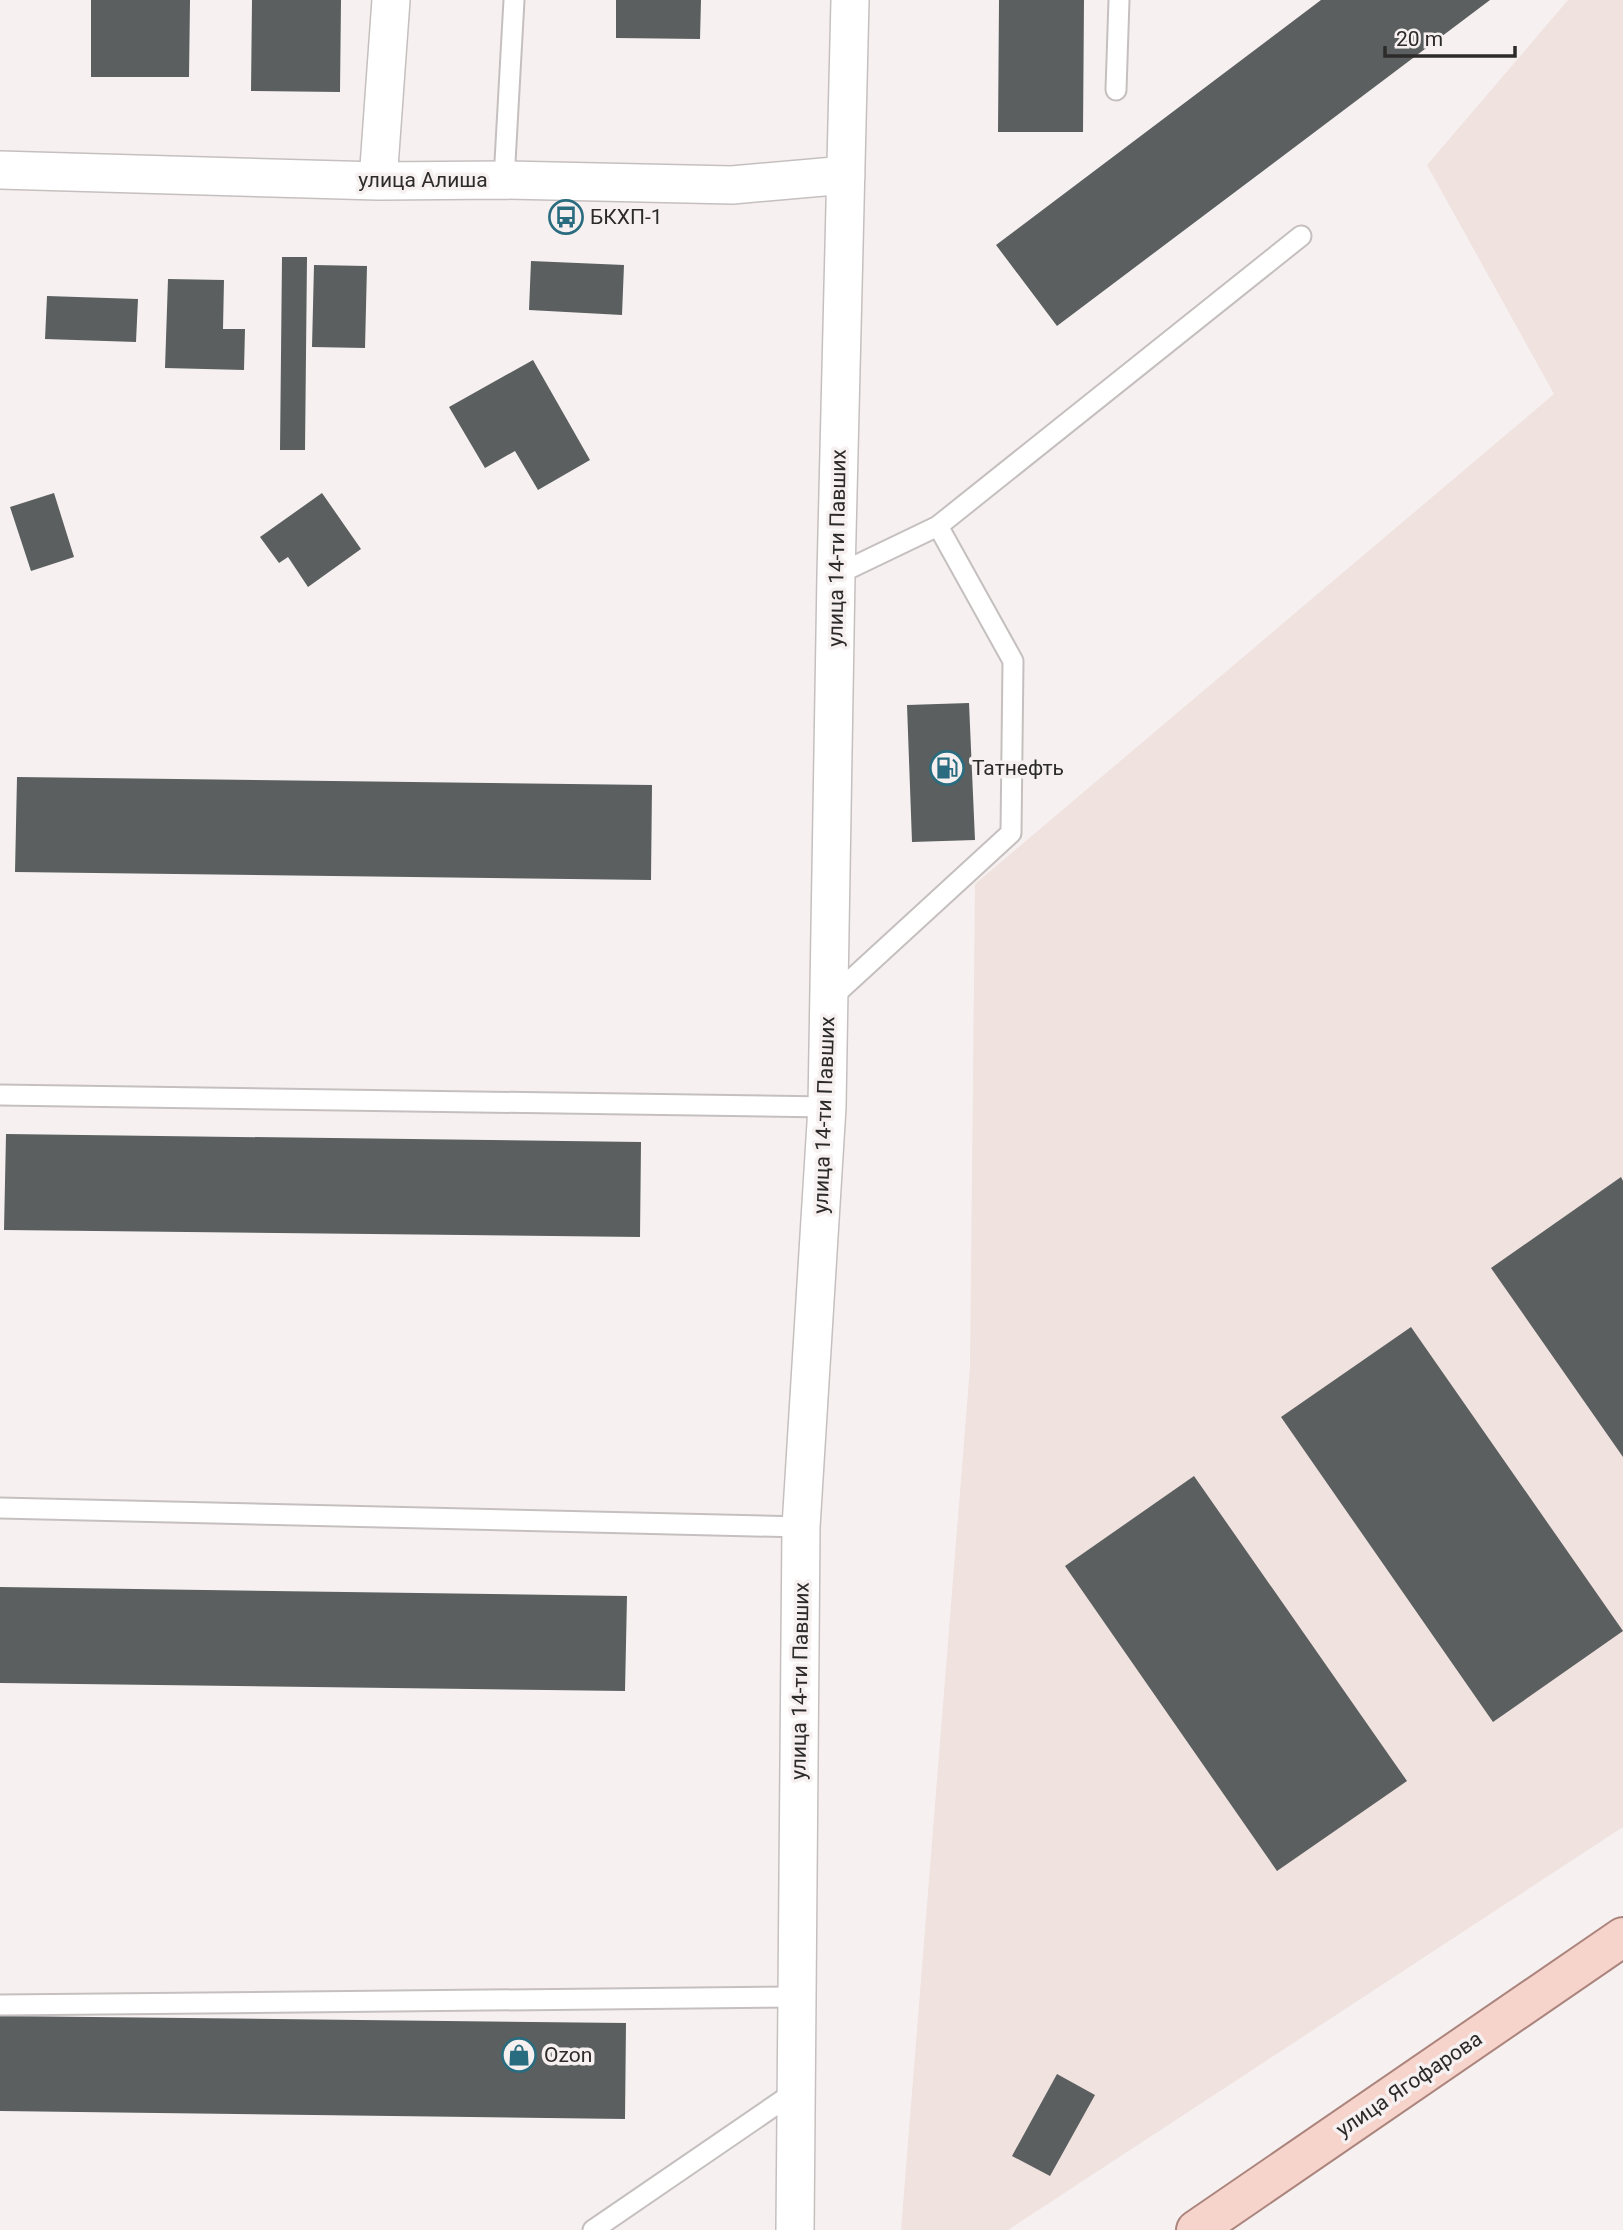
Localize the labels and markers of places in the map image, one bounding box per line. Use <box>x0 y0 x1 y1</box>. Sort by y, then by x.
bus stop icon: БКХП-1 <box>547 198 585 236</box>
place label: БКХП-1 <box>590 205 663 229</box>
fuel station icon: Татнефть <box>928 749 966 787</box>
place label: Татнефть <box>972 756 1064 780</box>
shop icon: Ozon <box>500 2036 538 2074</box>
place label: Ozon <box>544 2043 592 2067</box>

